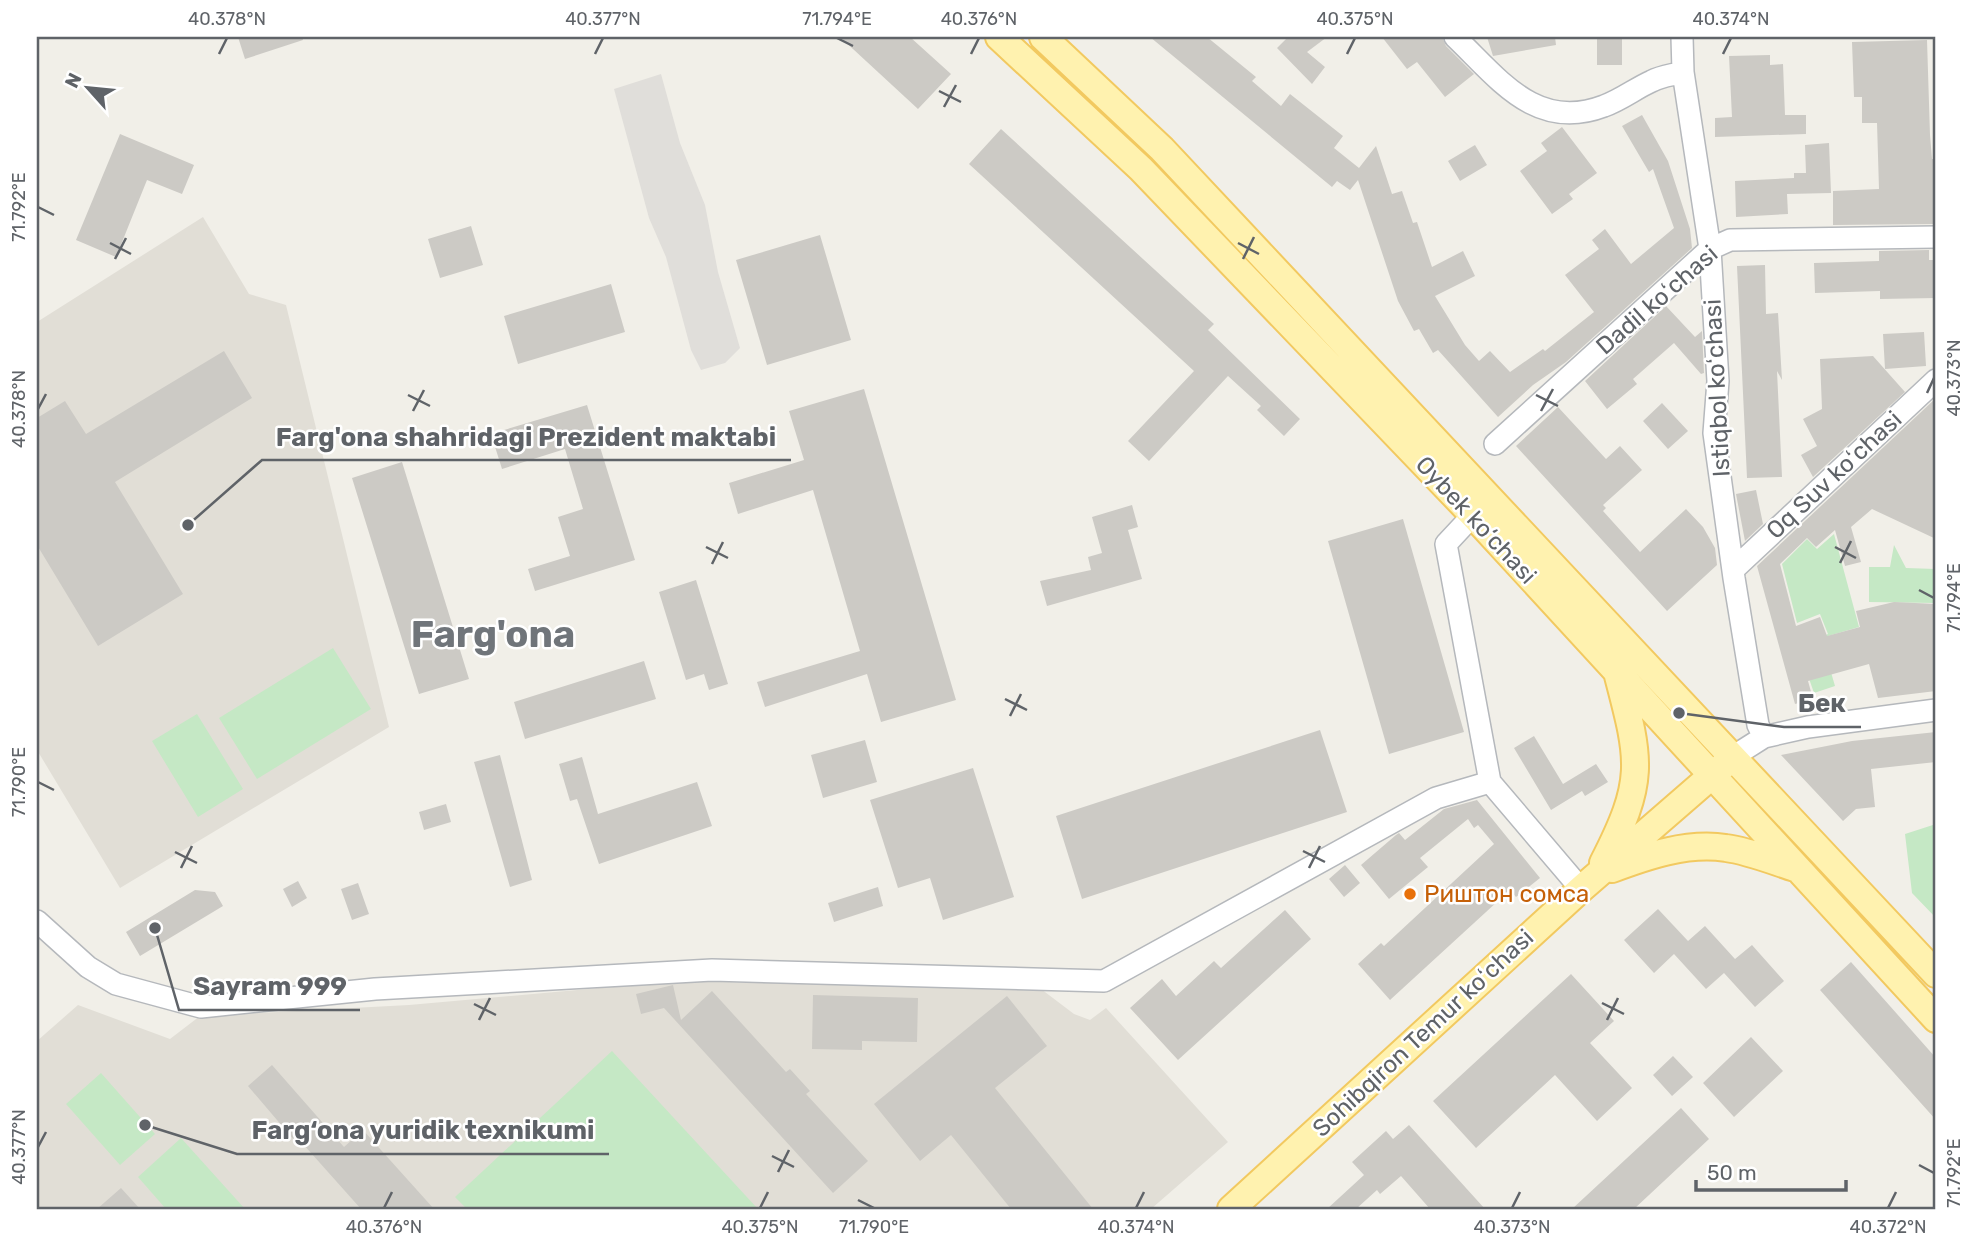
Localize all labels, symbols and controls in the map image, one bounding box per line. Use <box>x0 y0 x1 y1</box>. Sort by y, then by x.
text: 40.378°N <box>188 8 266 30</box>
text: 40.377°N <box>565 8 641 30</box>
text: 71.794°E <box>802 8 872 30</box>
text: 40.376°N <box>941 8 1017 30</box>
text: 40.375°N <box>1316 8 1394 30</box>
text: 40.374°N <box>1693 8 1769 30</box>
north arrow <box>52 52 122 122</box>
text: N <box>60 69 87 92</box>
text: 71.792°E <box>8 172 30 242</box>
street label: Dadil koʻchasi <box>1591 240 1723 360</box>
street label: Istiqbol koʻchasi <box>1698 298 1736 478</box>
text: 40.373°N <box>1943 339 1965 417</box>
text: 40.378°N <box>8 370 30 448</box>
street label: Oq Suv koʻchasi <box>1761 405 1907 545</box>
callout: Farg'ona shahridagi Prezident maktabi <box>262 413 791 460</box>
text: Farg'ona shahridagi Prezident maktabi <box>276 422 776 453</box>
street label: Oybek ko‘chasi <box>1410 450 1542 590</box>
text: 71.794°E <box>1943 563 1965 633</box>
district label: Farg'ona <box>411 611 575 657</box>
callout: Бек <box>1784 680 1861 727</box>
text: Бек <box>1798 688 1846 719</box>
text: 71.790°E <box>8 747 30 817</box>
place label: Риштон сомса <box>1424 880 1589 908</box>
marker: Риштон сомса <box>1402 886 1418 902</box>
street label: Sohibqiron Temur koʻchasi <box>1307 923 1539 1143</box>
callout: Sayram 999 <box>179 963 360 1010</box>
text: Sayram 999 <box>193 971 347 1002</box>
callout: Farg‘ona yuridik texnikumi <box>237 1107 609 1154</box>
text: 40.377°N <box>8 1109 30 1185</box>
text: Farg‘ona yuridik texnikumi <box>251 1115 595 1146</box>
text: 71.792°E <box>1943 1138 1965 1208</box>
scale bar <box>1696 1148 1847 1192</box>
text: 50 m <box>1707 1160 1757 1185</box>
text: 40.376°N <box>346 1216 422 1238</box>
text: 40.375°N <box>721 1216 799 1238</box>
text: 71.790°E <box>839 1216 909 1238</box>
text: 40.374°N <box>1098 1216 1174 1238</box>
text: 40.373°N <box>1473 1216 1551 1238</box>
text: 40.372°N <box>1850 1216 1926 1238</box>

